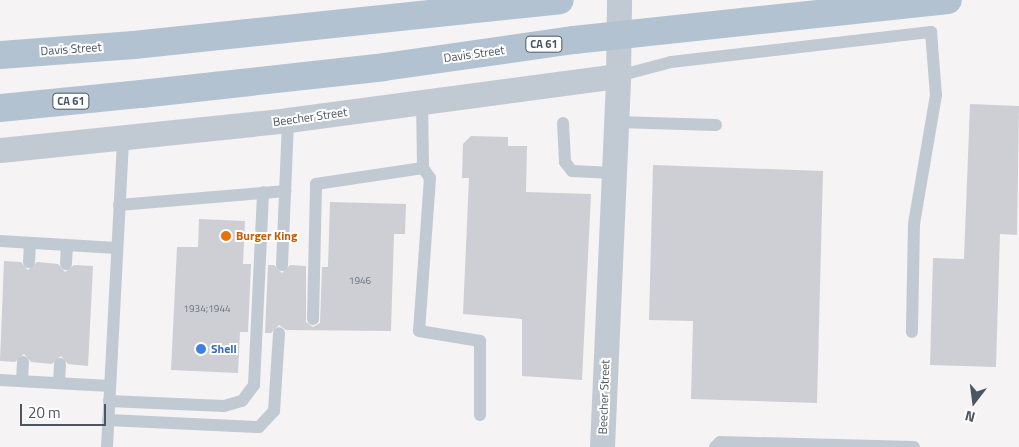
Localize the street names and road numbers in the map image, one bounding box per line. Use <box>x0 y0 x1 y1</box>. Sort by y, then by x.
road number: CA 61 <box>525 36 563 52</box>
street label: Davis Street <box>40 40 102 58</box>
street label: Davis Street <box>443 43 505 65</box>
road number: CA 61 <box>52 92 90 110</box>
street label: Beecher Street <box>272 105 348 129</box>
street label: Beecher Street <box>595 359 613 435</box>

